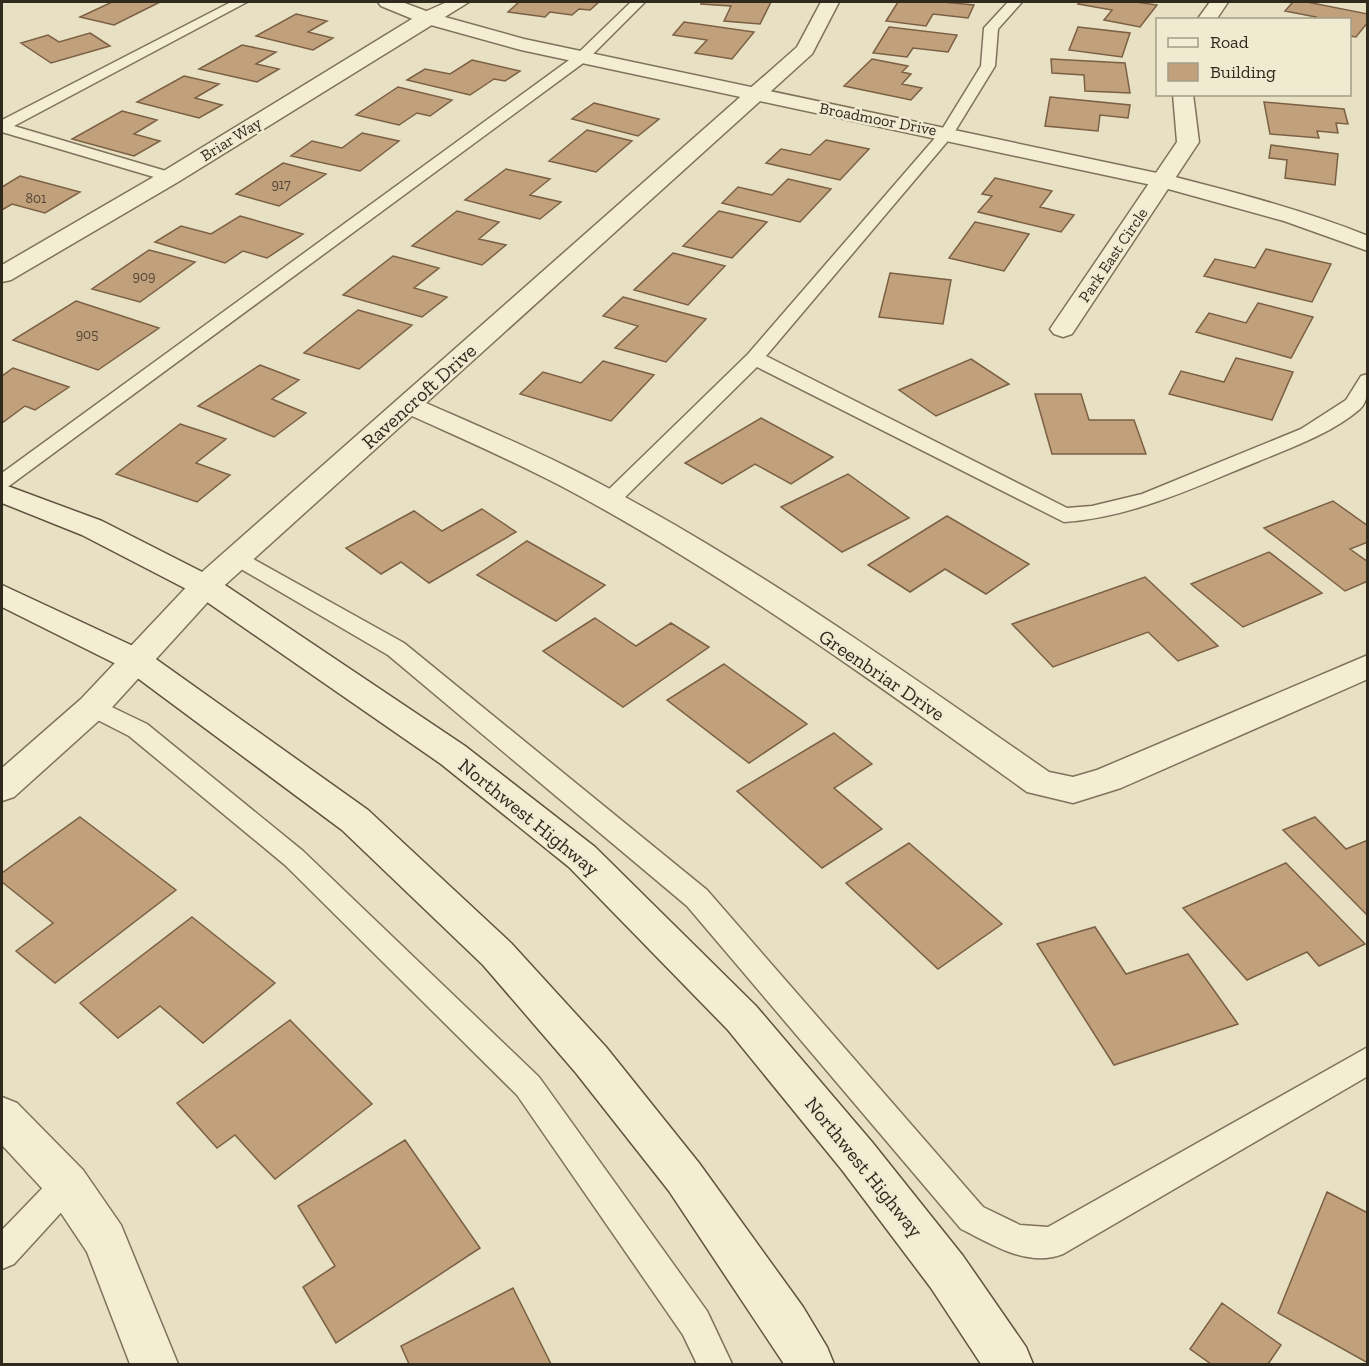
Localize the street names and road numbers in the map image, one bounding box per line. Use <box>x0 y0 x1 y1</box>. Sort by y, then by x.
street label: Broadmoor Drive <box>818 98 938 140</box>
street label: Briar Way <box>197 112 266 165</box>
street label: Park East Circle <box>1074 204 1152 306</box>
street label: Ravencroft Drive <box>357 338 481 454</box>
street label: Greenbriar Drive <box>815 624 949 726</box>
street label: Northwest Highway <box>454 753 605 881</box>
street label: Northwest Highway <box>800 1092 928 1243</box>

